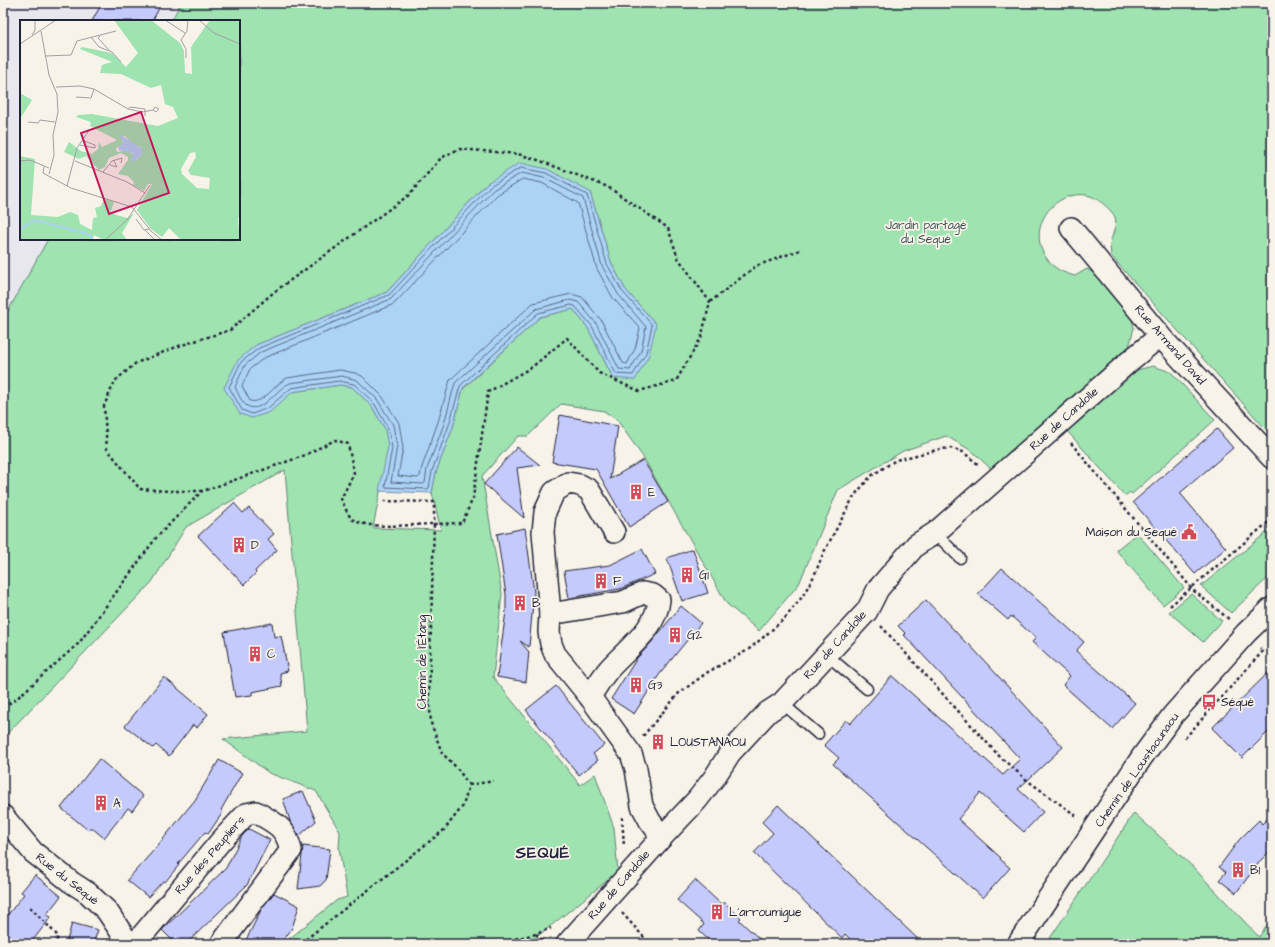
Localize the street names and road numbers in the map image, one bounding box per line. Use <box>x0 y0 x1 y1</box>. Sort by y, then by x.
street label: Rue Armand David <box>1131 301 1209 389</box>
street label: Rue de Candolle <box>1026 383 1102 454</box>
street label: Rue de Candolle <box>800 607 871 683</box>
street label: Chemin de l’Étang <box>414 615 432 709</box>
street label: Chemin de Loustaounaou <box>1091 709 1183 831</box>
street label: Rue des Peupliers <box>171 812 249 898</box>
street label: Rue de Candolle <box>584 846 654 923</box>
street label: Rue du Sequé <box>32 849 103 909</box>

